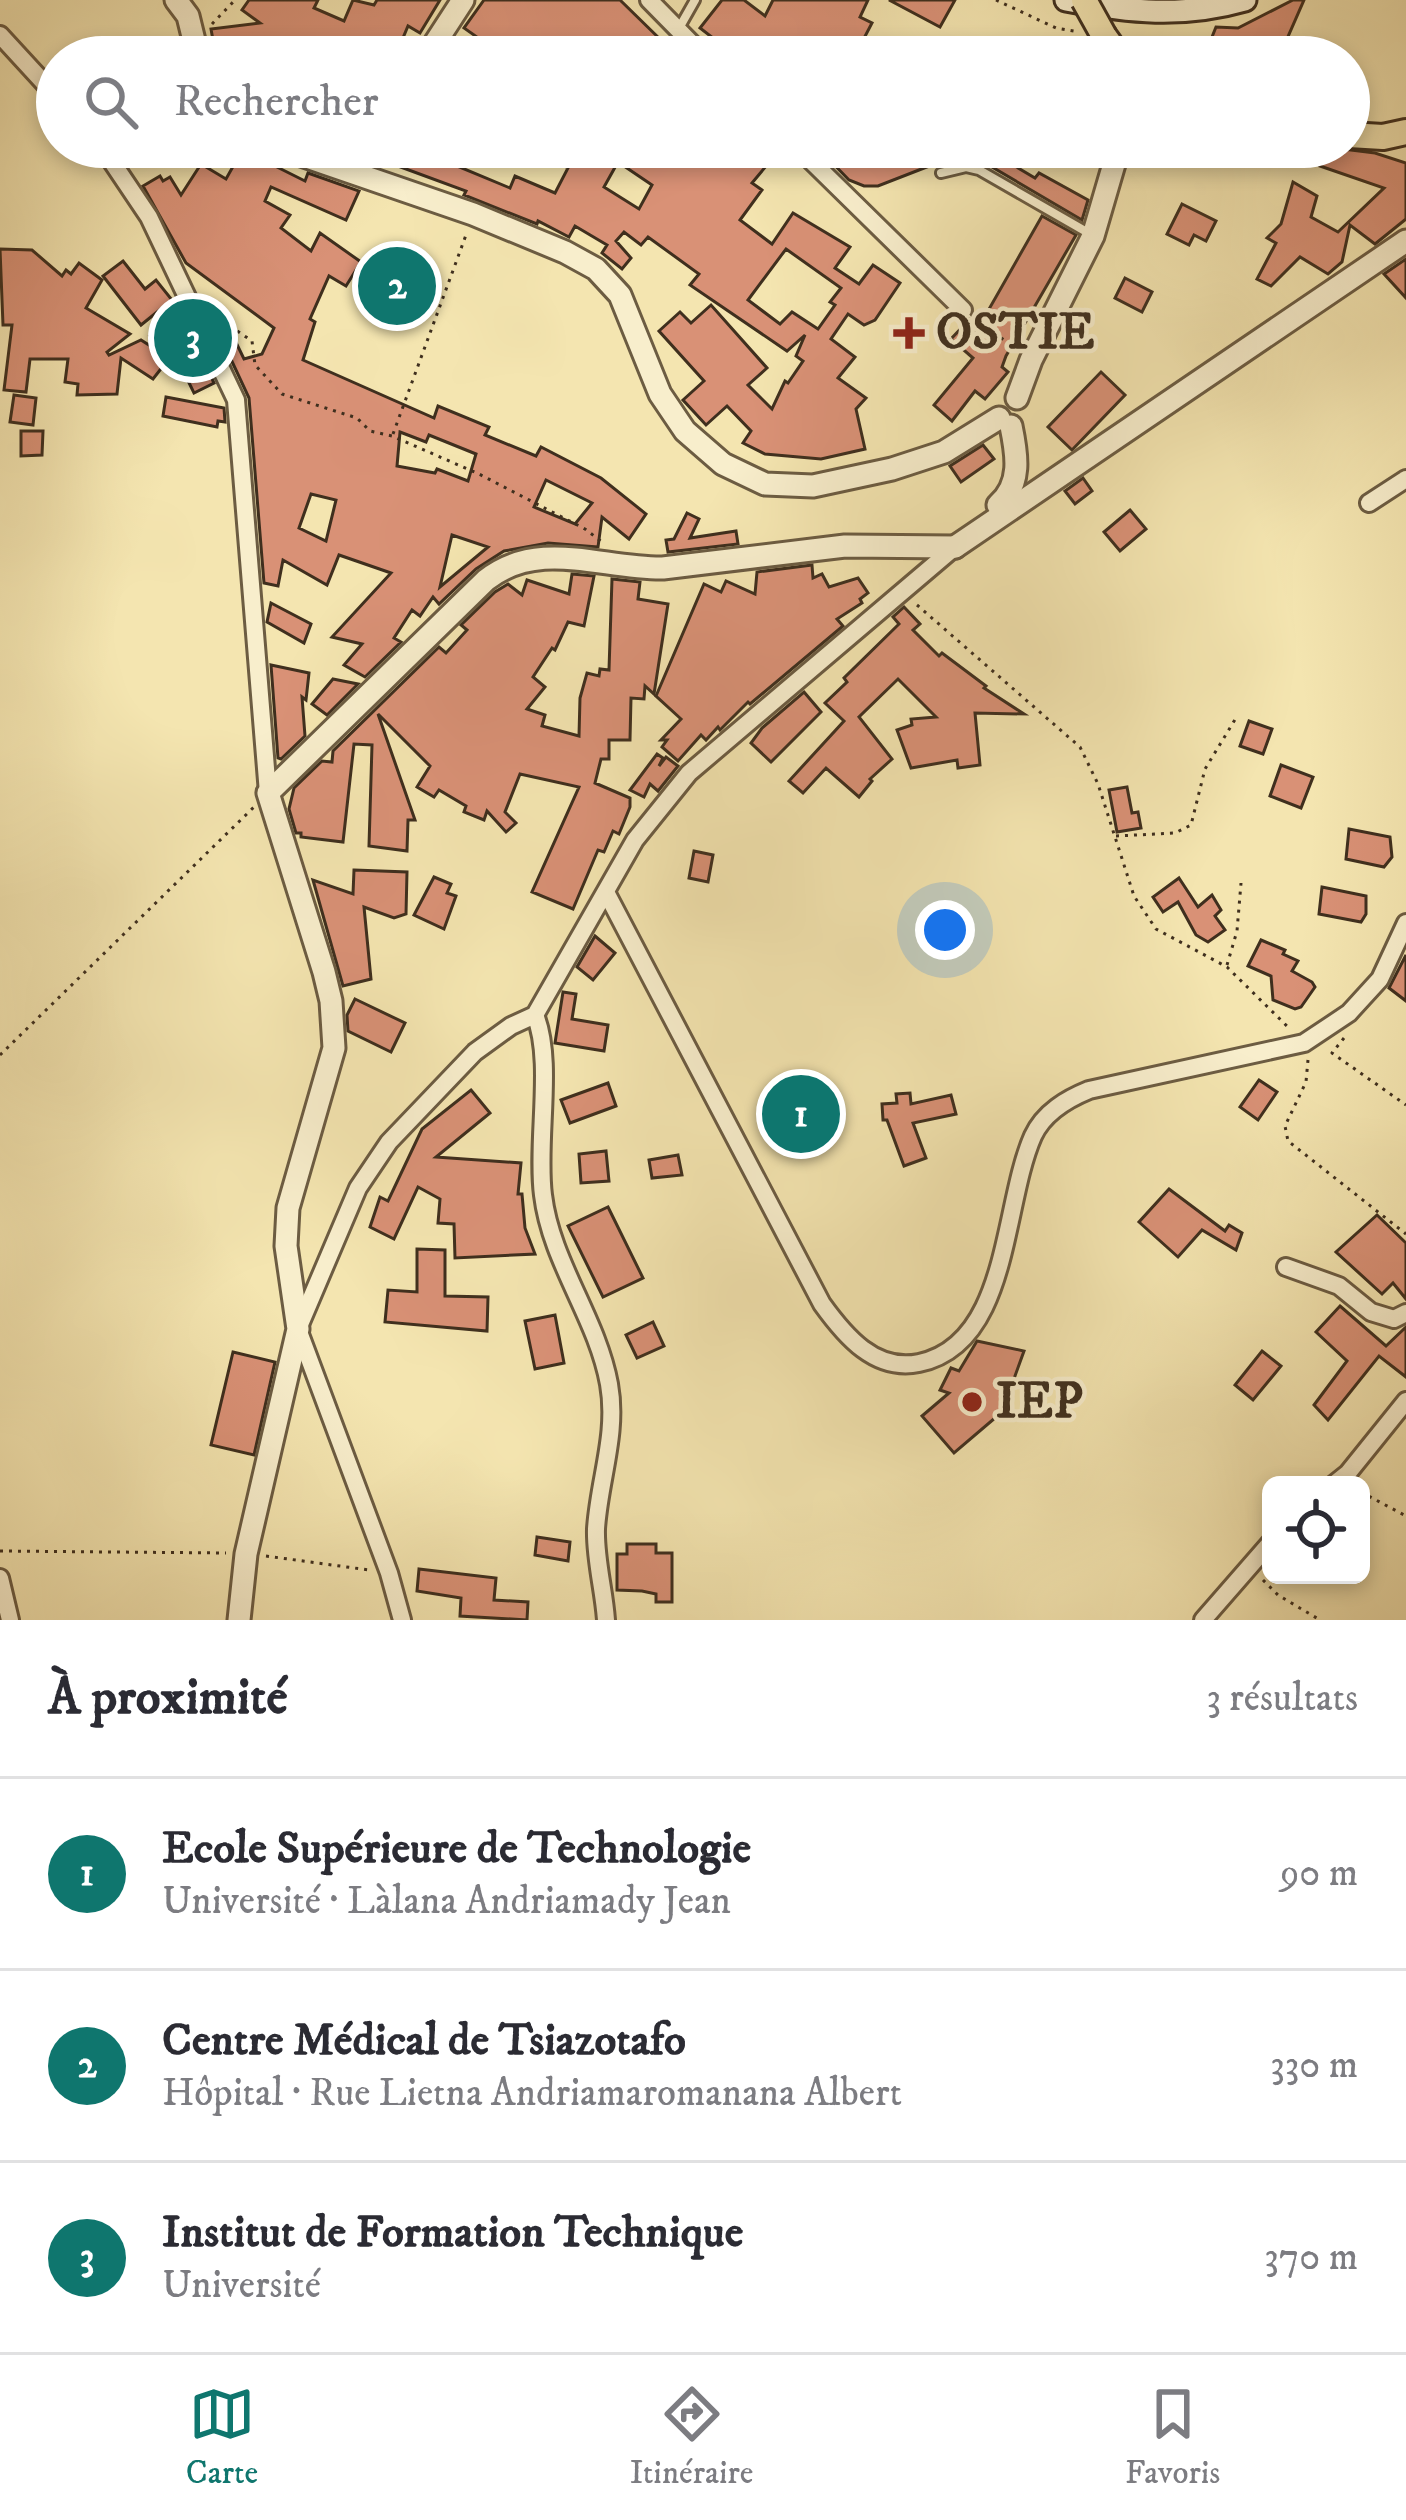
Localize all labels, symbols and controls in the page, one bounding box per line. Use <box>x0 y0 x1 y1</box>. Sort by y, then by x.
search box <box>36 36 1370 168</box>
icon: search <box>78 69 144 135</box>
text: Rechercher <box>174 74 379 130</box>
pin: 2 <box>358 241 436 331</box>
pin: 3 <box>154 293 232 383</box>
place label: OSTIE <box>936 301 1095 365</box>
marker: OSTIE <box>893 317 925 349</box>
your location <box>915 900 975 960</box>
pin: 1 <box>762 1069 840 1159</box>
place label: IEP <box>996 1370 1083 1434</box>
marker: IEP <box>959 1389 985 1415</box>
map controls <box>1262 1476 1370 1584</box>
button: locate <box>1262 1476 1370 1584</box>
text: À proximité <box>48 1666 288 1730</box>
text: 3 résultats <box>1206 1674 1358 1723</box>
text: Ecole Supérieure de Technologie <box>162 1821 751 1877</box>
text: 1 <box>80 1849 94 1898</box>
text: 90 m <box>1280 1849 1358 1898</box>
text: Université · Làlana Andriamady Jean <box>162 1877 731 1926</box>
text: Centre Médical de Tsiazotafo <box>162 2013 686 2069</box>
text: 2 <box>77 2041 97 2090</box>
text: 330 m <box>1270 2041 1358 2090</box>
text: Hôpital · Rue Lietna Andriamaromanana Albert <box>162 2069 902 2118</box>
text: Institut de Formation Technique <box>162 2205 743 2261</box>
text: 3 <box>80 2233 94 2282</box>
text: 370 m <box>1264 2233 1358 2282</box>
text: Université <box>162 2261 321 2310</box>
tab: Carte <box>186 2381 258 2494</box>
tab: Itinéraire <box>630 2381 753 2494</box>
tab: Favoris <box>1125 2381 1220 2494</box>

